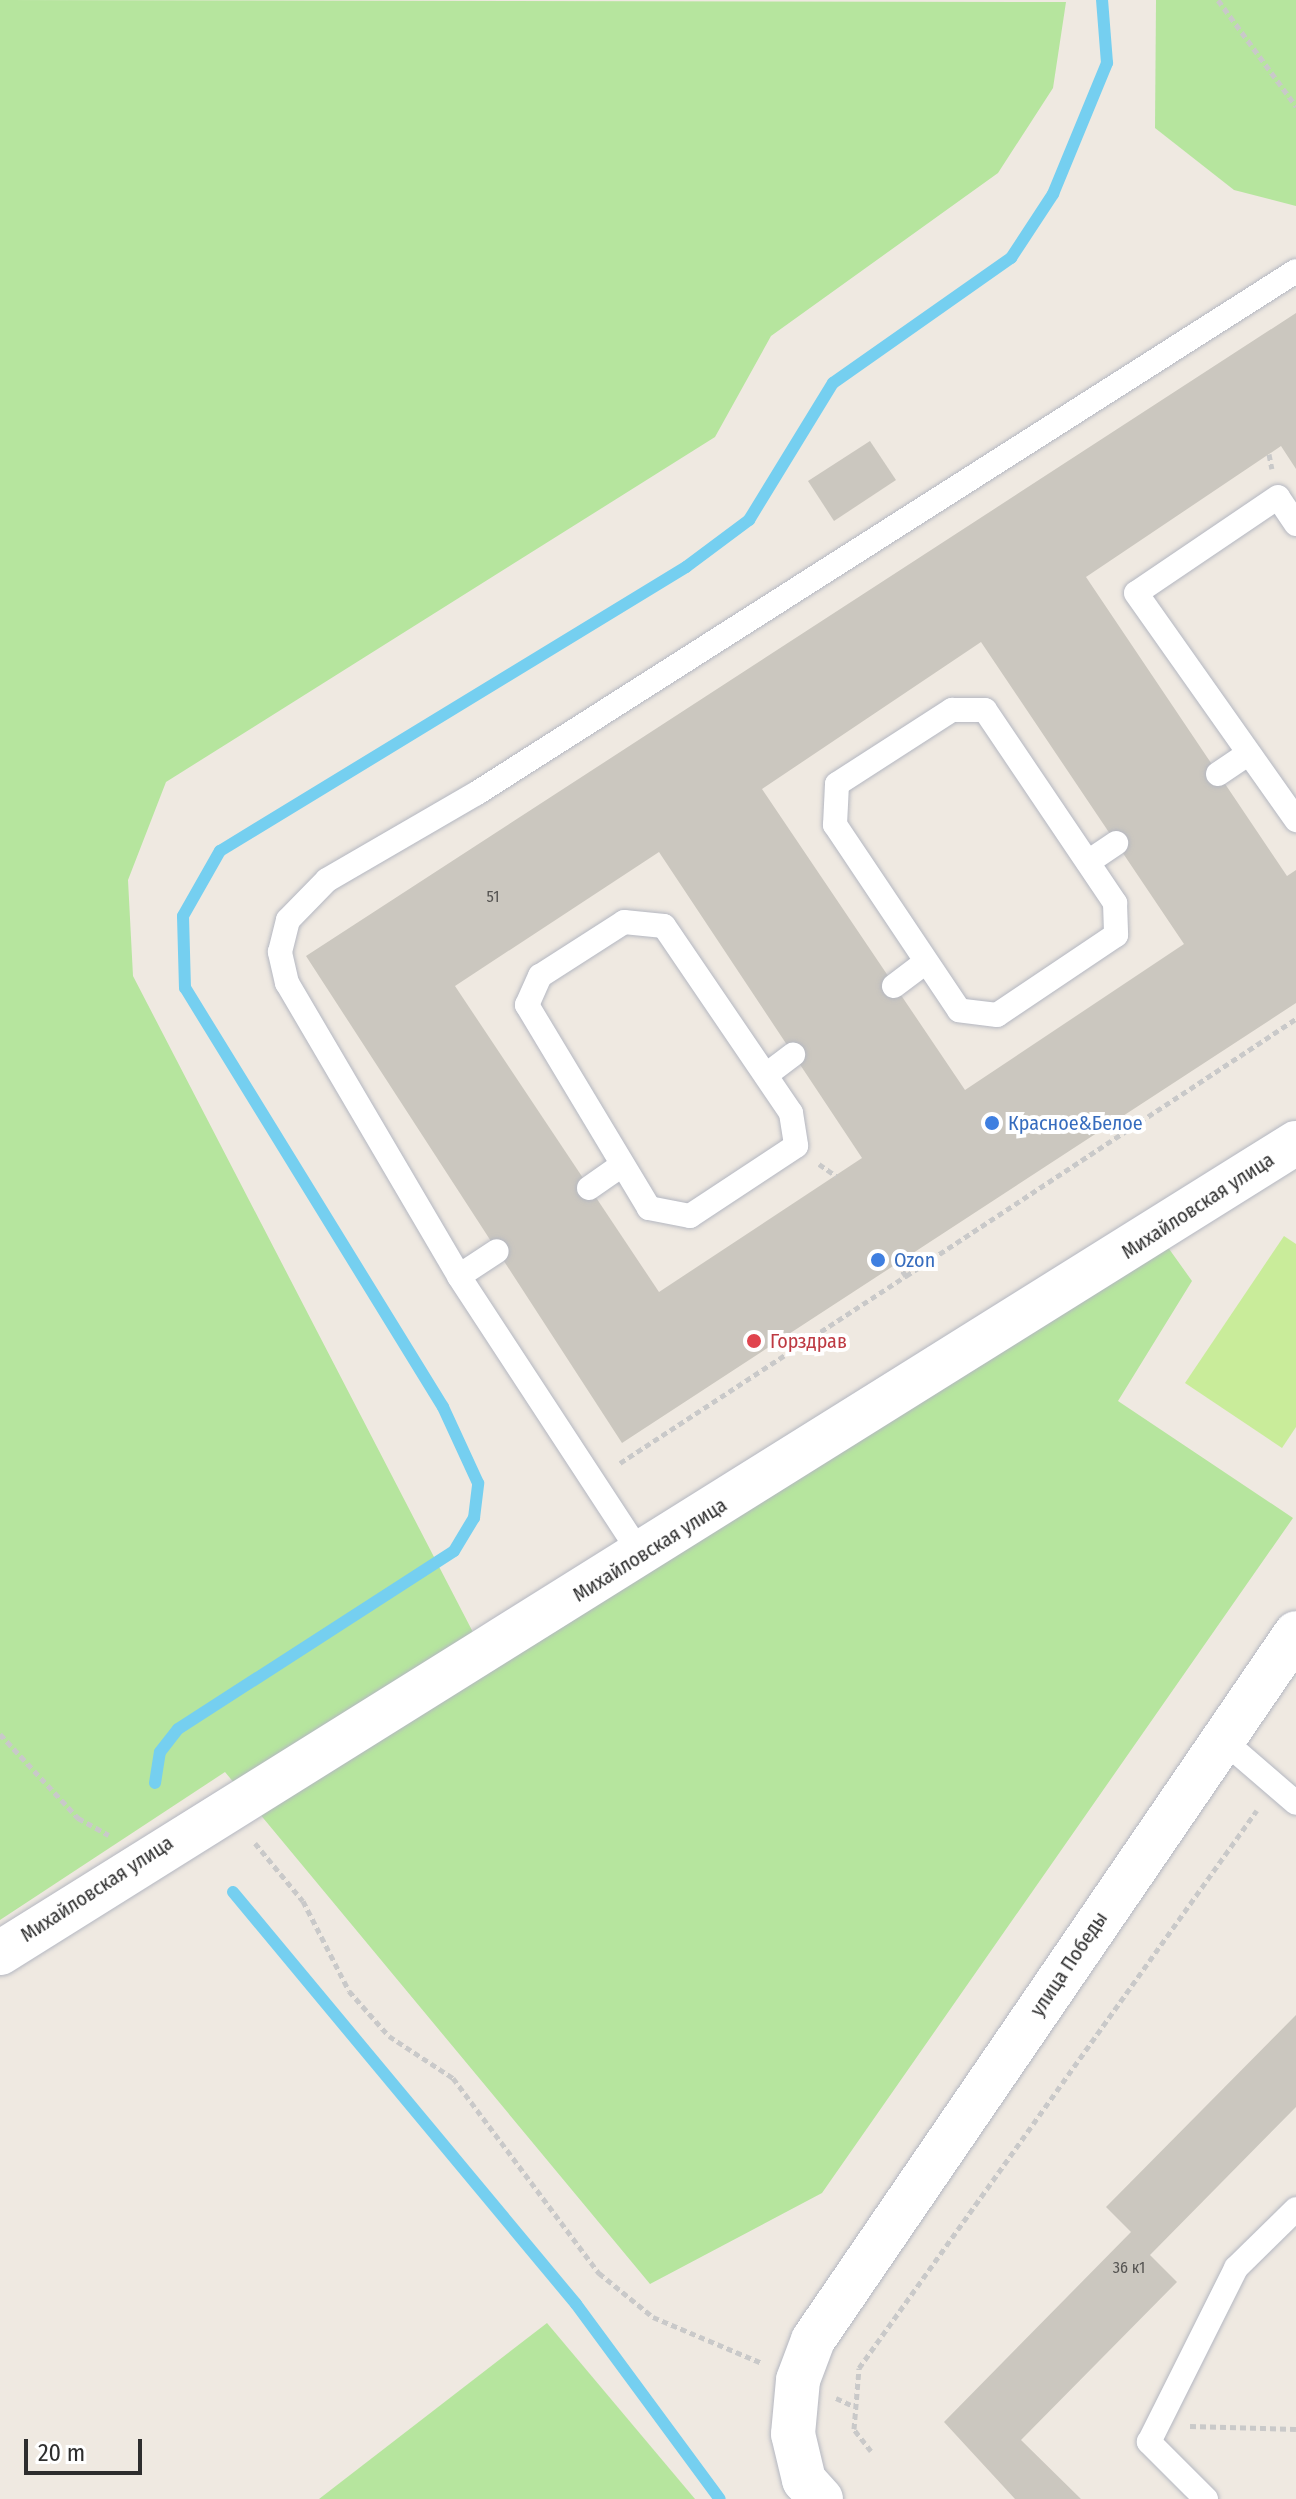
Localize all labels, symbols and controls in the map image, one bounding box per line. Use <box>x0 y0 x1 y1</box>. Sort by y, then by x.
house number: 51 <box>487 887 499 907</box>
place label: Красное&Белое <box>1008 1111 1143 1135</box>
marker: Красное&Белое <box>983 1114 1001 1132</box>
street label: Михайловская улица <box>1117 1148 1279 1264</box>
place label: Ozon <box>894 1248 935 1272</box>
marker: Ozon <box>869 1251 887 1269</box>
place label: Горздрав <box>770 1329 847 1353</box>
marker: Горздрав <box>745 1332 763 1350</box>
street label: Михайловская улица <box>569 1493 731 1607</box>
street label: Михайловская улица <box>16 1831 178 1947</box>
street label: улица Победы <box>1025 1907 1113 2021</box>
house number: 36 к1 <box>1113 2258 1145 2278</box>
scale bar <box>28 2423 146 2473</box>
text: 20 m <box>38 2439 85 2467</box>

